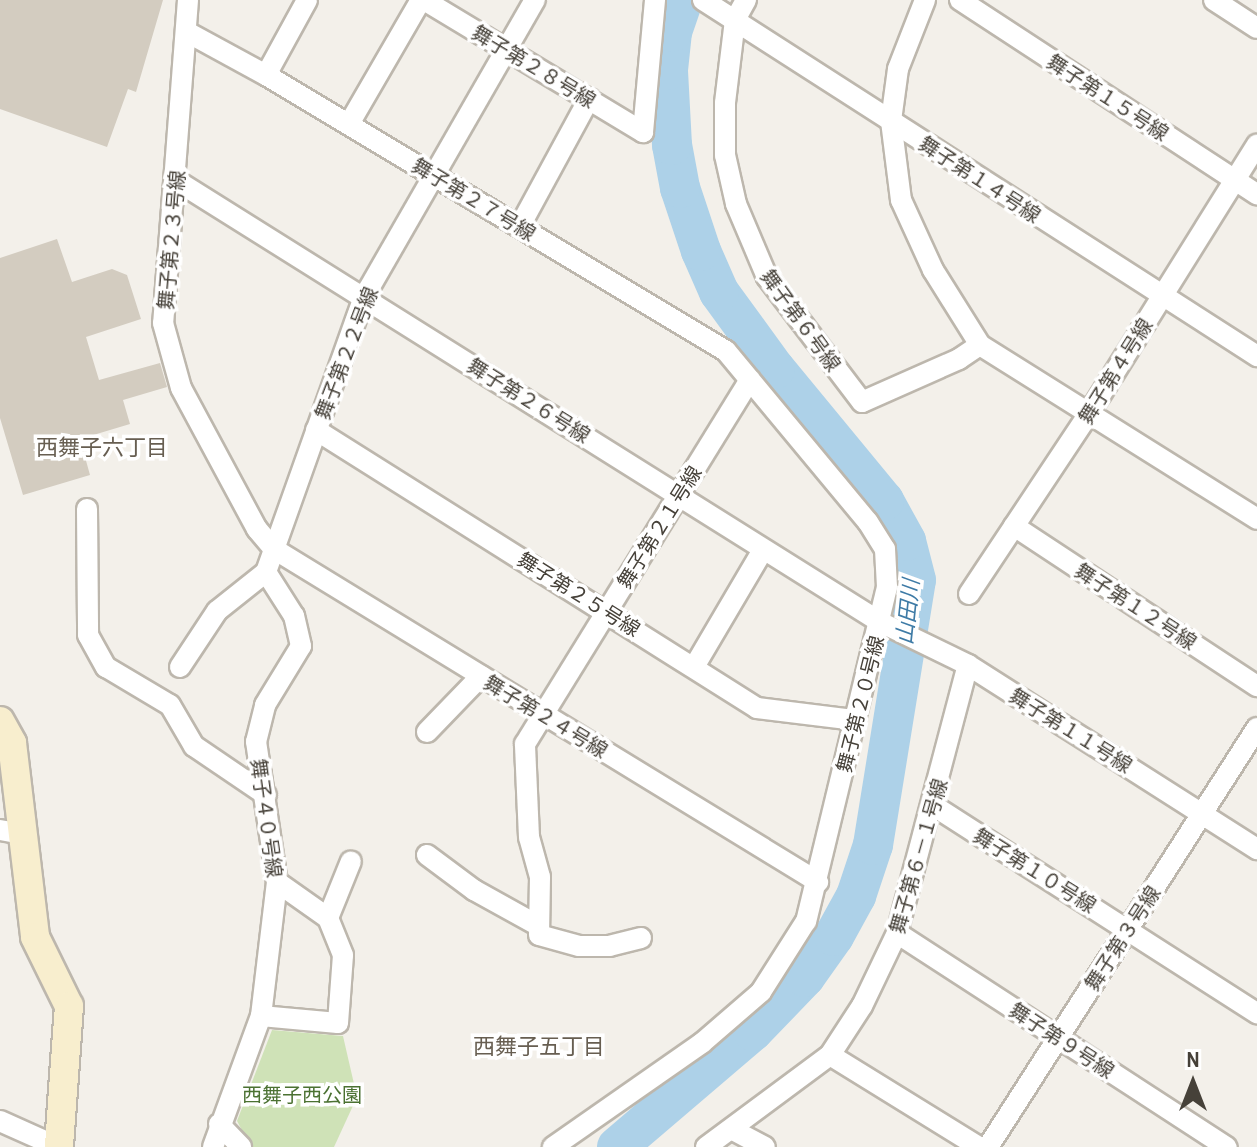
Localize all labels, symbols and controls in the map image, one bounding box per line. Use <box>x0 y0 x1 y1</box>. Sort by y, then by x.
street label: 舞子第２８号線 <box>468 20 600 112</box>
street label: 舞子第１５号線 <box>1043 49 1173 145</box>
street label: 舞子第１４号線 <box>915 131 1045 227</box>
street label: 舞子第２７号線 <box>408 153 540 245</box>
street label: 舞子第２３号線 <box>153 169 189 311</box>
street label: 舞子第６号線 <box>756 264 846 376</box>
street label: 舞子第２２号線 <box>310 283 382 423</box>
street label: 舞子第４号線 <box>1073 314 1157 428</box>
street label: 舞子第２６号線 <box>463 353 595 447</box>
district label: 西舞子六丁目 <box>36 435 168 461</box>
street label: 舞子第２１号線 <box>612 461 706 593</box>
street label: 舞子第２５号線 <box>513 547 645 641</box>
street label: 舞子第１２号線 <box>1071 558 1201 654</box>
water label: 山田川 <box>891 578 925 646</box>
street label: 舞子第２０号線 <box>831 633 889 775</box>
street label: 舞子第２４号線 <box>480 670 612 762</box>
street label: 舞子第１１号線 <box>1005 683 1137 777</box>
street label: 舞子４０号線 <box>247 757 287 879</box>
street label: 舞子第６－１号線 <box>884 776 952 936</box>
street label: 舞子第１０号線 <box>969 823 1101 917</box>
street label: 舞子第３号線 <box>1079 881 1165 995</box>
street label: 舞子第９号線 <box>1005 997 1119 1083</box>
district label: 西舞子五丁目 <box>473 1034 605 1060</box>
north arrow <box>1153 1043 1233 1123</box>
text: N <box>1186 1044 1200 1074</box>
park label: 西舞子西公園 <box>242 1082 362 1106</box>

